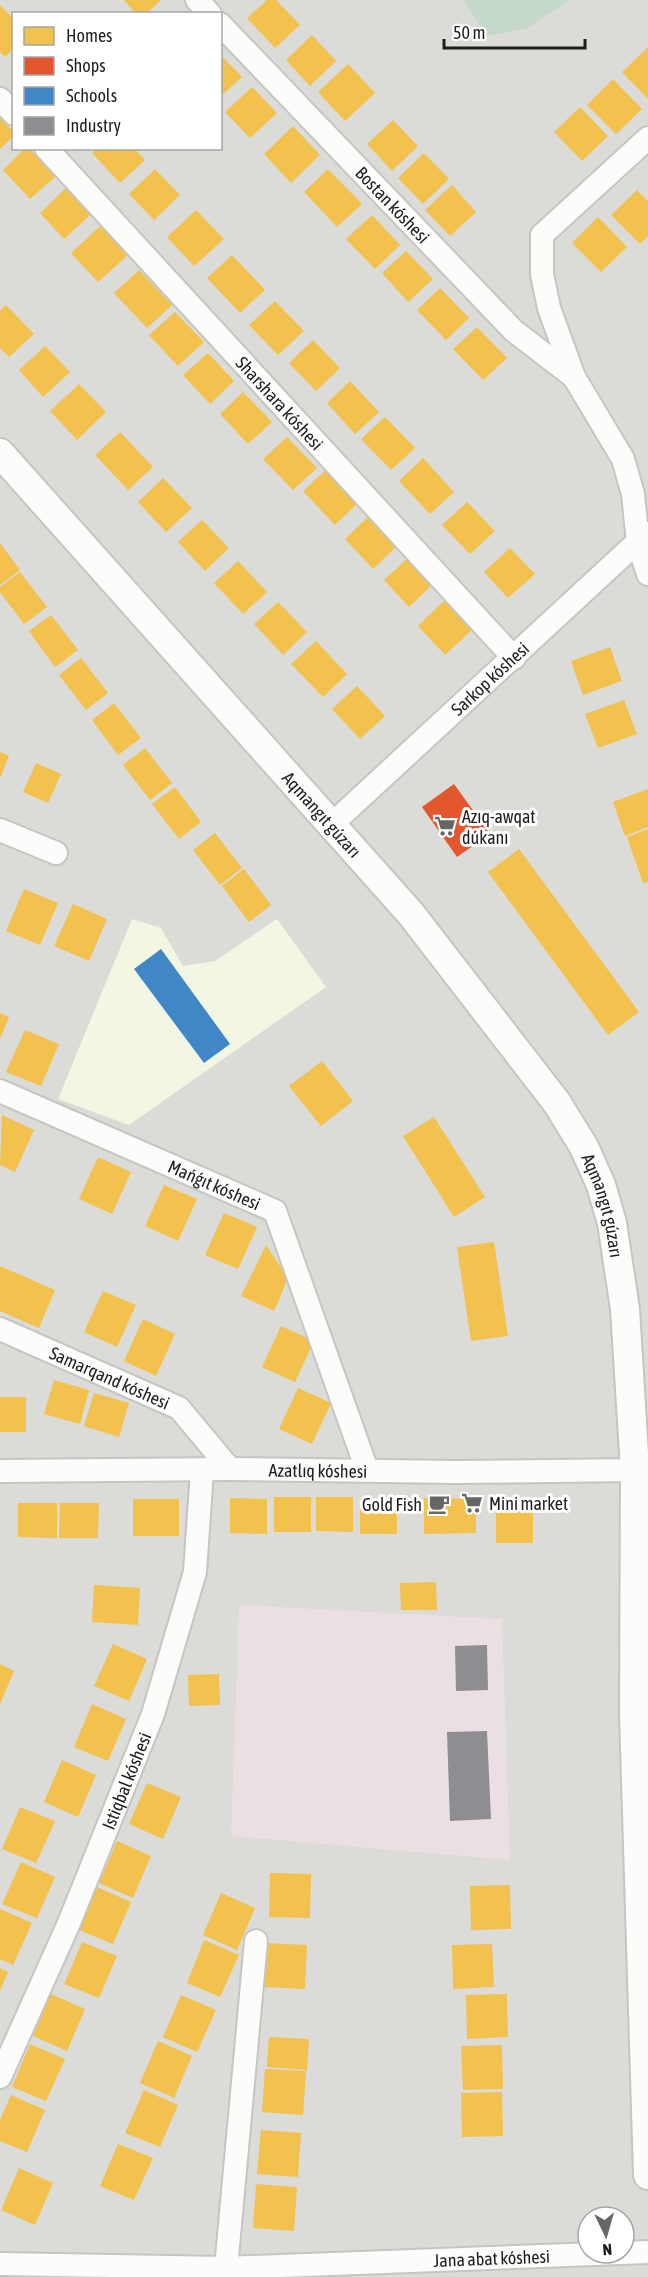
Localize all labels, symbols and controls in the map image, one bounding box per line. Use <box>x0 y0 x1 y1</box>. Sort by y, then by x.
legend <box>12 12 222 150</box>
scale bar <box>444 12 585 50</box>
text: 50 m <box>453 22 485 43</box>
text: Homes <box>66 25 112 46</box>
text: Shops <box>66 55 106 76</box>
text: Schools <box>66 85 117 106</box>
text: Industry <box>66 115 121 136</box>
street label: Bostan kóshesi <box>351 162 434 247</box>
street label: Sharshara kóshesi <box>232 352 328 454</box>
street label: Sarkop kóshesi <box>446 637 533 719</box>
street label: Aqmangıt gúzarı <box>278 767 366 861</box>
place label: Azıq-awqat dúkanı <box>462 806 536 848</box>
supermarket icon: Azıq-awqat dúkanı <box>433 814 457 838</box>
street label: Aqmangıt gúzarı <box>578 1150 628 1259</box>
street label: Mańǵıt kóshesi <box>165 1155 264 1214</box>
street label: Samarqand kóshesi <box>46 1342 173 1413</box>
street label: Azatlıq kóshesi <box>269 1459 367 1481</box>
supermarket icon: Mini market <box>460 1491 484 1515</box>
cafe icon: Gold Fish <box>427 1492 451 1516</box>
place label: Mini market <box>489 1493 568 1514</box>
place label: Gold Fish <box>362 1494 422 1515</box>
street label: Istiqbal kóshesi <box>97 1729 155 1832</box>
north arrow <box>576 2205 636 2265</box>
text: N <box>602 2241 613 2259</box>
street label: Jana abat kóshesi <box>433 2245 550 2271</box>

